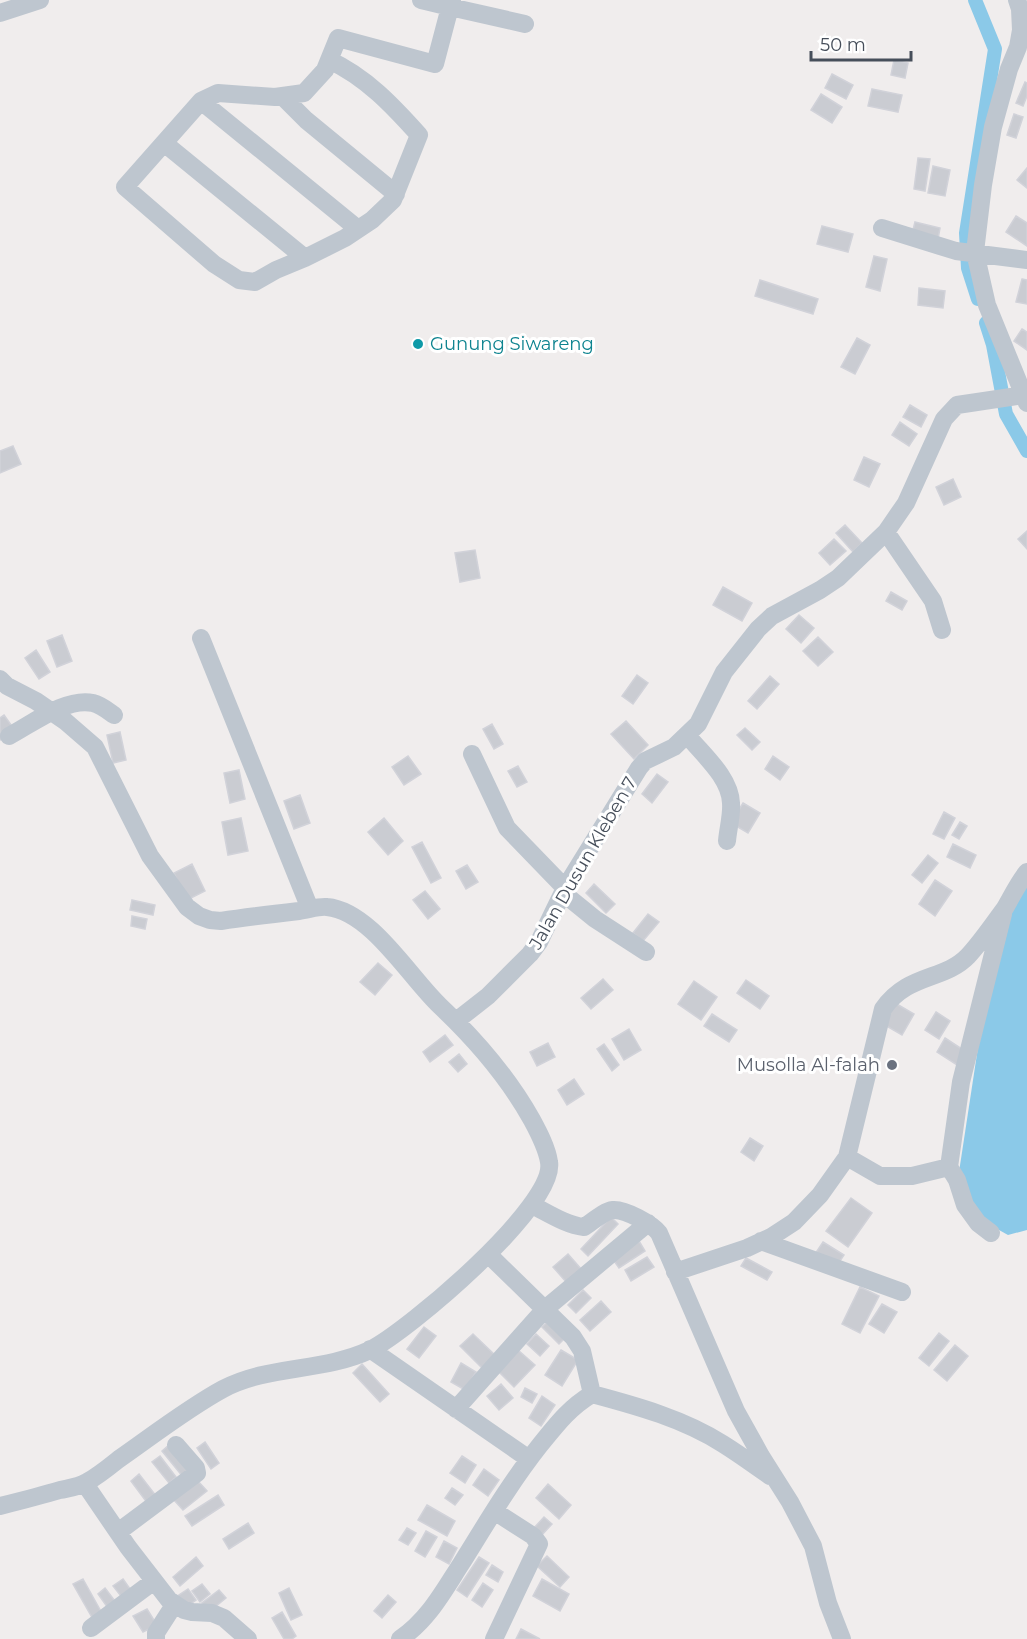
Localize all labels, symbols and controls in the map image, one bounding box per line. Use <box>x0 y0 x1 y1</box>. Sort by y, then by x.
scale bar <box>811 24 912 62</box>
text: 50 m <box>820 34 866 56</box>
place label: Gunung Siwareng <box>430 333 594 355</box>
marker: Gunung Siwareng <box>411 337 425 351</box>
street label: Jalan Dusun Kleben 7 <box>524 773 641 954</box>
place label: Musolla Al-falah <box>737 1054 880 1076</box>
marker: Musolla Al-falah <box>885 1058 899 1072</box>

